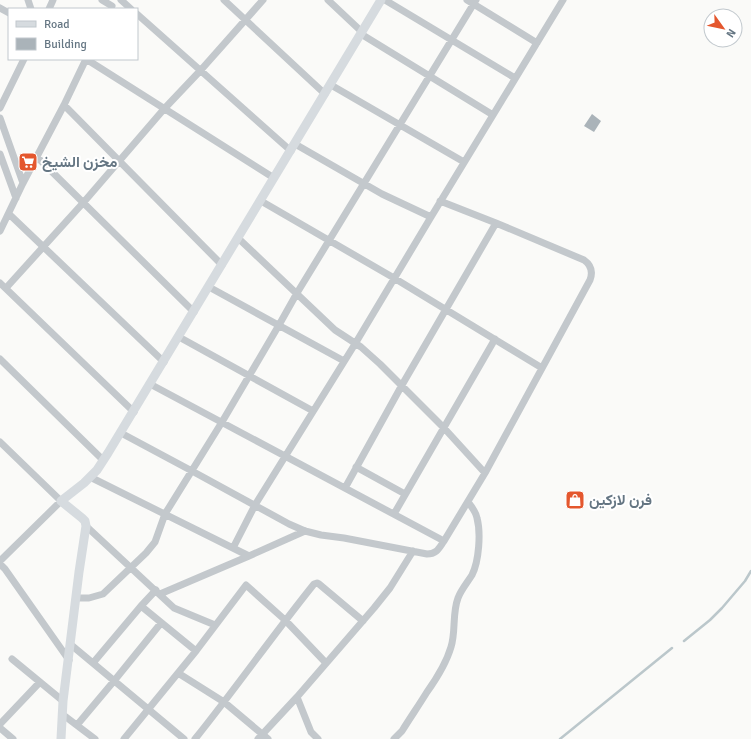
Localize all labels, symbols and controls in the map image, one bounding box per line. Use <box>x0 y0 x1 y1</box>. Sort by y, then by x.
legend <box>8 8 138 60</box>
north arrow <box>703 8 743 48</box>
text: Road <box>44 17 70 32</box>
text: N <box>723 26 739 40</box>
text: Building <box>44 37 87 52</box>
supermarket icon: مخزن الشيخ <box>17 151 39 173</box>
place label: مخزن الشيخ <box>42 153 117 172</box>
shop icon: فرن لازكين <box>564 489 586 511</box>
place label: فرن لازكين <box>589 491 652 509</box>

